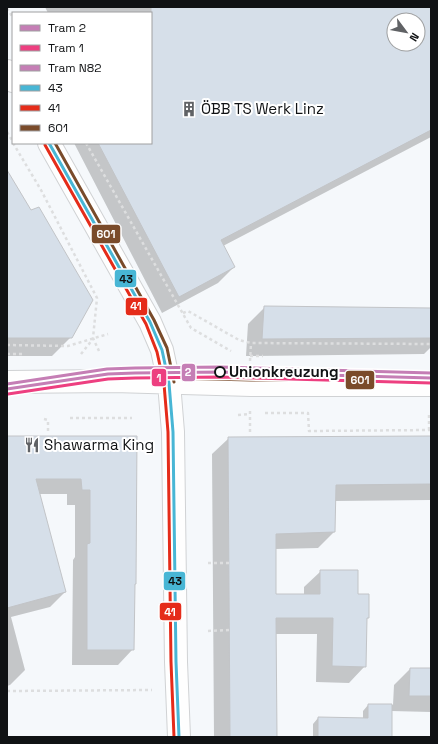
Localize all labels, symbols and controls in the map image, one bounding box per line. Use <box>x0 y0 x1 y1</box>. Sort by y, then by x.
legend <box>12 12 152 144</box>
north arrow <box>386 12 426 52</box>
text: Tram 2 <box>48 20 86 36</box>
text: N <box>407 30 422 44</box>
text: Tram 1 <box>48 40 84 56</box>
text: Tram N82 <box>48 60 101 76</box>
text: 43 <box>48 80 63 96</box>
place label: ÖBB TS Werk Linz <box>201 99 324 118</box>
text: 41 <box>48 100 60 116</box>
building icon: ÖBB TS Werk Linz <box>180 100 198 118</box>
text: 601 <box>48 120 68 136</box>
line badge: 601 <box>91 224 121 244</box>
text: 601 <box>97 227 115 241</box>
line badge: 43 <box>114 269 137 288</box>
text: 43 <box>119 272 133 286</box>
line badge: 41 <box>125 297 148 316</box>
text: 41 <box>130 299 142 313</box>
place label: Unionkreuzung <box>229 362 339 381</box>
line badge: 2 <box>181 363 196 382</box>
text: 2 <box>185 365 192 379</box>
marker: Unionkreuzung <box>214 366 226 378</box>
line badge: 1 <box>151 368 167 387</box>
line badge: 601 <box>345 370 375 390</box>
text: 1 <box>157 371 162 385</box>
text: 601 <box>351 373 369 387</box>
place label: Shawarma King <box>44 435 154 454</box>
restaurant icon: Shawarma King <box>23 436 41 454</box>
line badge: 43 <box>163 571 186 591</box>
text: 43 <box>168 574 182 588</box>
line badge: 41 <box>159 602 182 621</box>
text: 41 <box>164 605 176 619</box>

